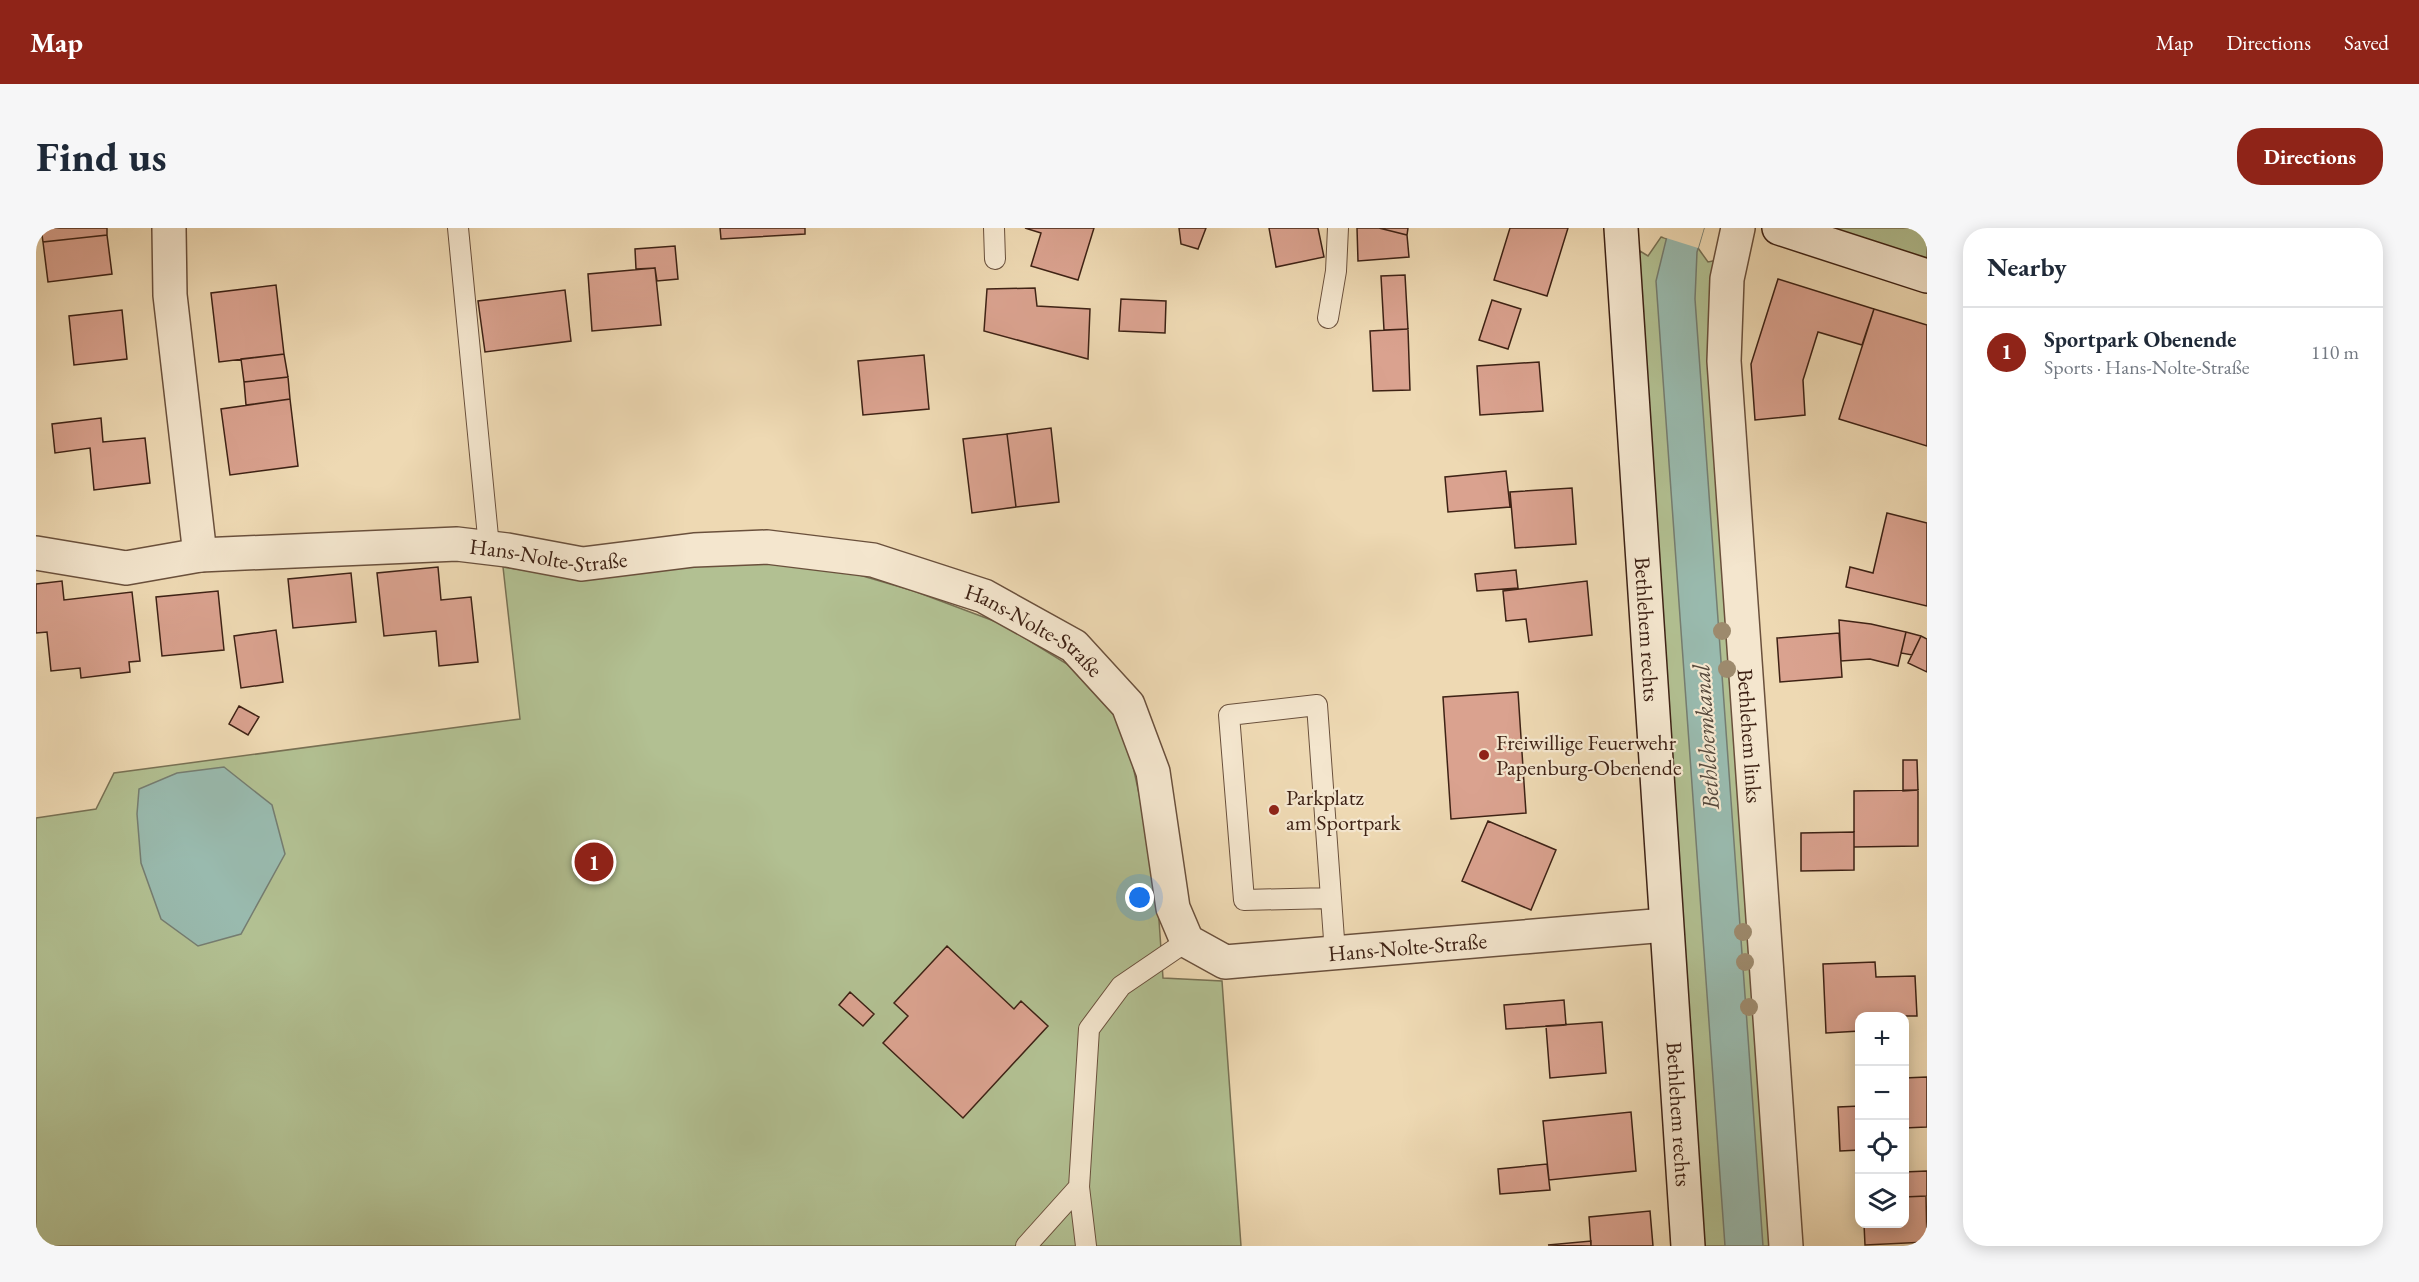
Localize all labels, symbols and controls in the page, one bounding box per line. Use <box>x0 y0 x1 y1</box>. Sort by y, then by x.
text: Map <box>30 24 83 60</box>
text: Map <box>2156 29 2193 56</box>
text: Directions <box>2226 29 2311 56</box>
text: Saved <box>2344 29 2389 56</box>
button: Directions <box>2237 128 2383 185</box>
text: Find us <box>36 129 167 184</box>
text: Nearby <box>1987 250 2067 284</box>
text: Sportpark Obenende <box>2044 325 2236 354</box>
text: 1 <box>2001 339 2012 365</box>
text: 110 m <box>2311 339 2359 365</box>
text: Sports · Hans-Nolte-Straße <box>2044 354 2250 380</box>
street label: Hans-Nolte-Straße <box>468 532 629 579</box>
street label: Bethlehem rechts <box>1628 556 1666 703</box>
street label: Hans-Nolte-Straße <box>961 577 1110 684</box>
water label: Bethlehemkanal <box>1685 662 1726 812</box>
street label: Bethlehem links <box>1731 668 1769 804</box>
place label: Freiwillige Feuerwehr Papenburg-Obenende <box>1496 728 1682 782</box>
marker: Freiwillige Feuerwehr Papenburg-Obenende <box>1477 748 1491 762</box>
place label: Parkplatz am Sportpark <box>1286 783 1401 837</box>
marker: Parkplatz am Sportpark <box>1267 803 1281 817</box>
pin: 1 <box>574 840 614 884</box>
your location <box>1125 883 1154 912</box>
street label: Hans-Nolte-Straße <box>1327 926 1488 968</box>
map controls <box>1855 1012 1909 1228</box>
button: + <box>1855 1012 1909 1066</box>
street label: Bethlehem rechts <box>1660 1041 1698 1188</box>
button: − <box>1855 1066 1909 1120</box>
button: locate <box>1855 1120 1909 1174</box>
button: layers <box>1855 1174 1909 1228</box>

